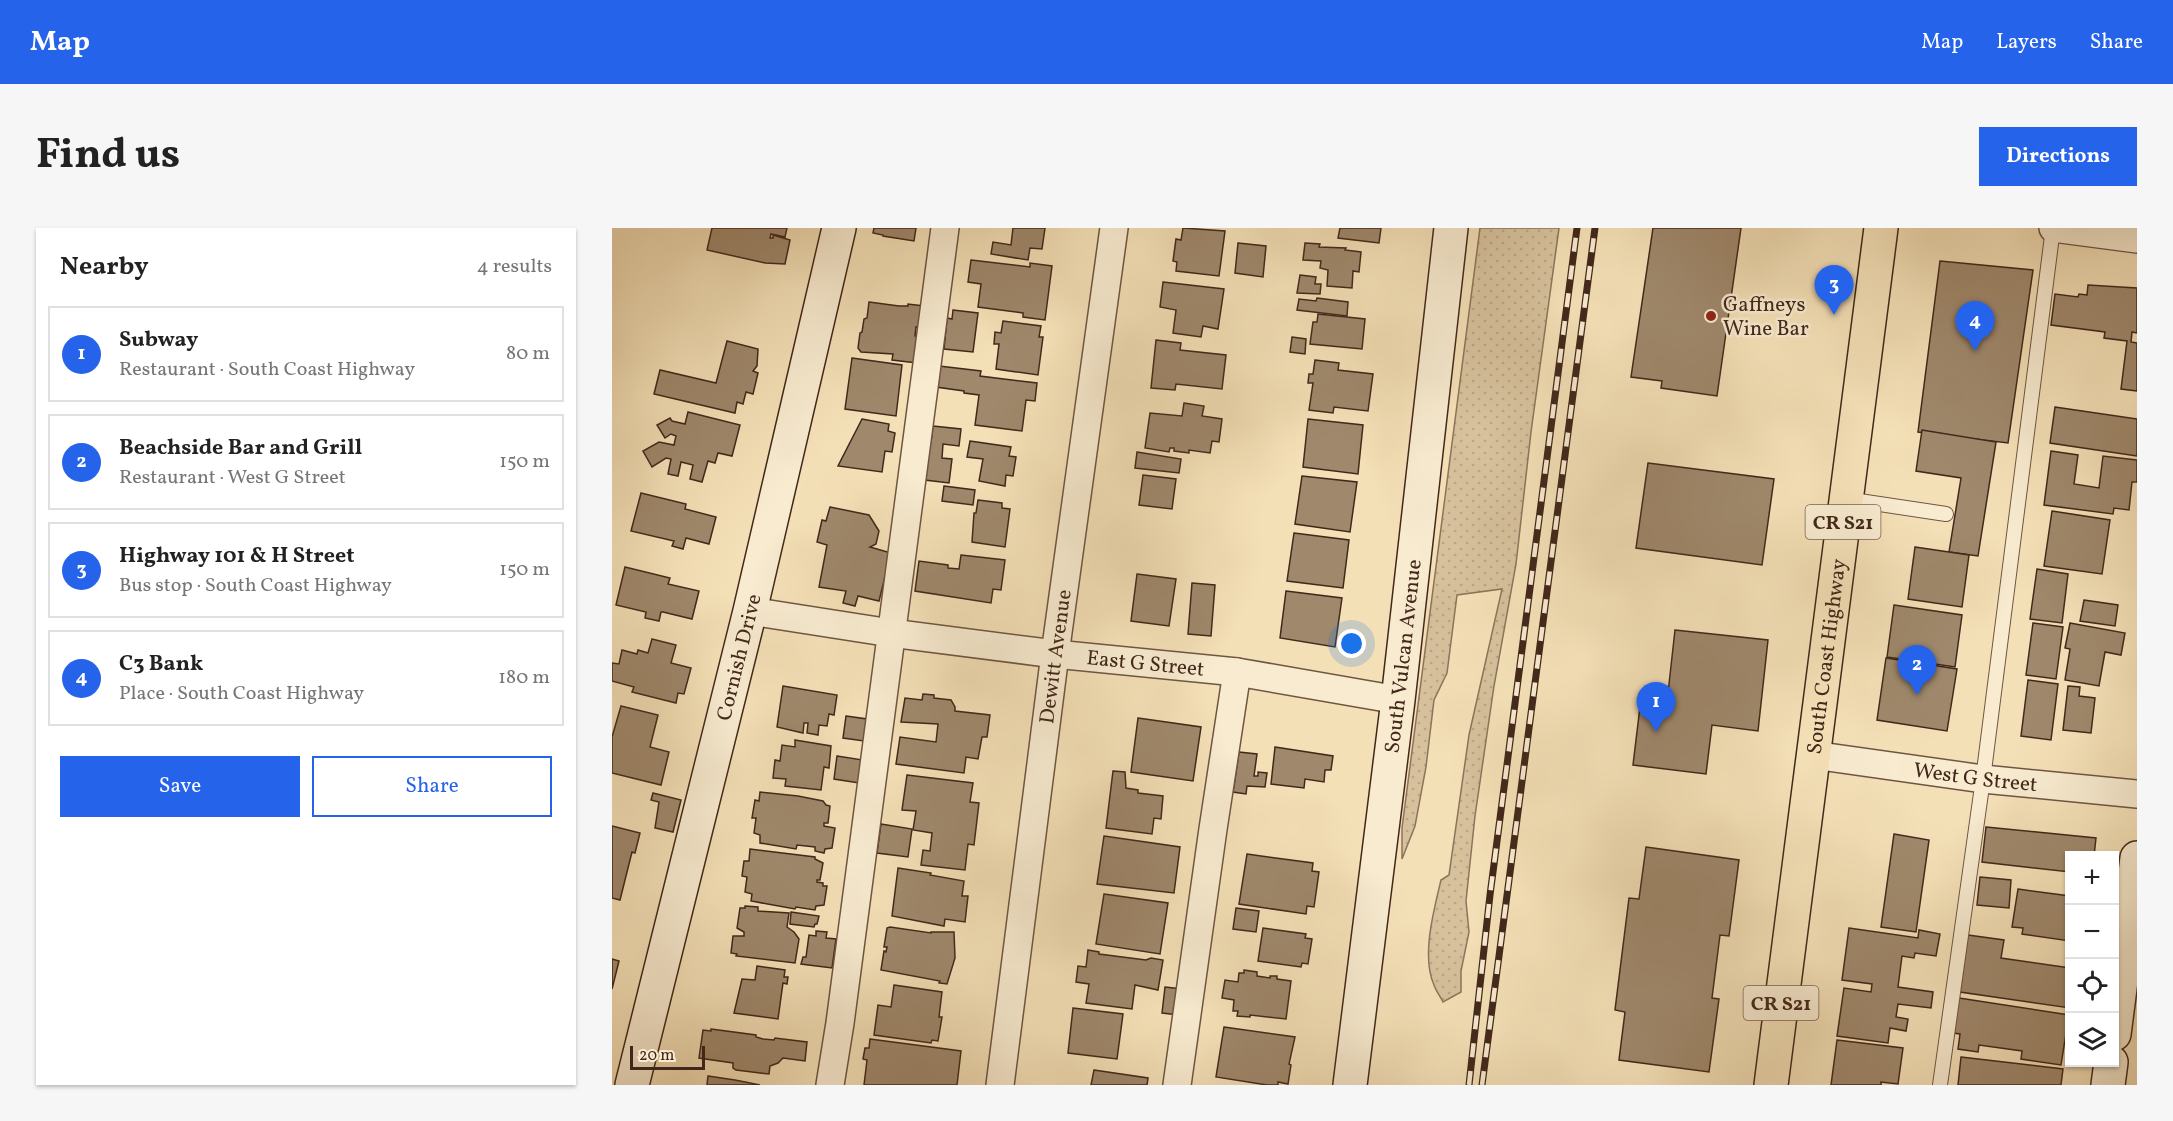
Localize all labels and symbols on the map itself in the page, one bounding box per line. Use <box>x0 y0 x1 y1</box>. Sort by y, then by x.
pin: 3 <box>1814 266 1854 315</box>
place label: Gaffneys Wine Bar <box>1723 291 1809 344</box>
pin: 4 <box>1956 302 1994 351</box>
marker: Gaffneys Wine Bar <box>1704 309 1718 323</box>
road number: CR S21 <box>1806 505 1880 539</box>
street label: South Coast Highway <box>1801 557 1854 756</box>
street label: South Vulcan Avenue <box>1378 558 1430 755</box>
street label: Dewitt Avenue <box>1033 588 1080 726</box>
street label: Cornish Drive <box>710 591 770 724</box>
your location <box>1337 629 1366 658</box>
street label: East G Street <box>1085 644 1206 685</box>
pin: 2 <box>1898 646 1936 695</box>
pin: 1 <box>1636 682 1676 732</box>
street label: West G Street <box>1911 756 2039 800</box>
road number: CR S21 <box>1744 986 1818 1020</box>
scale bar <box>630 1043 705 1070</box>

